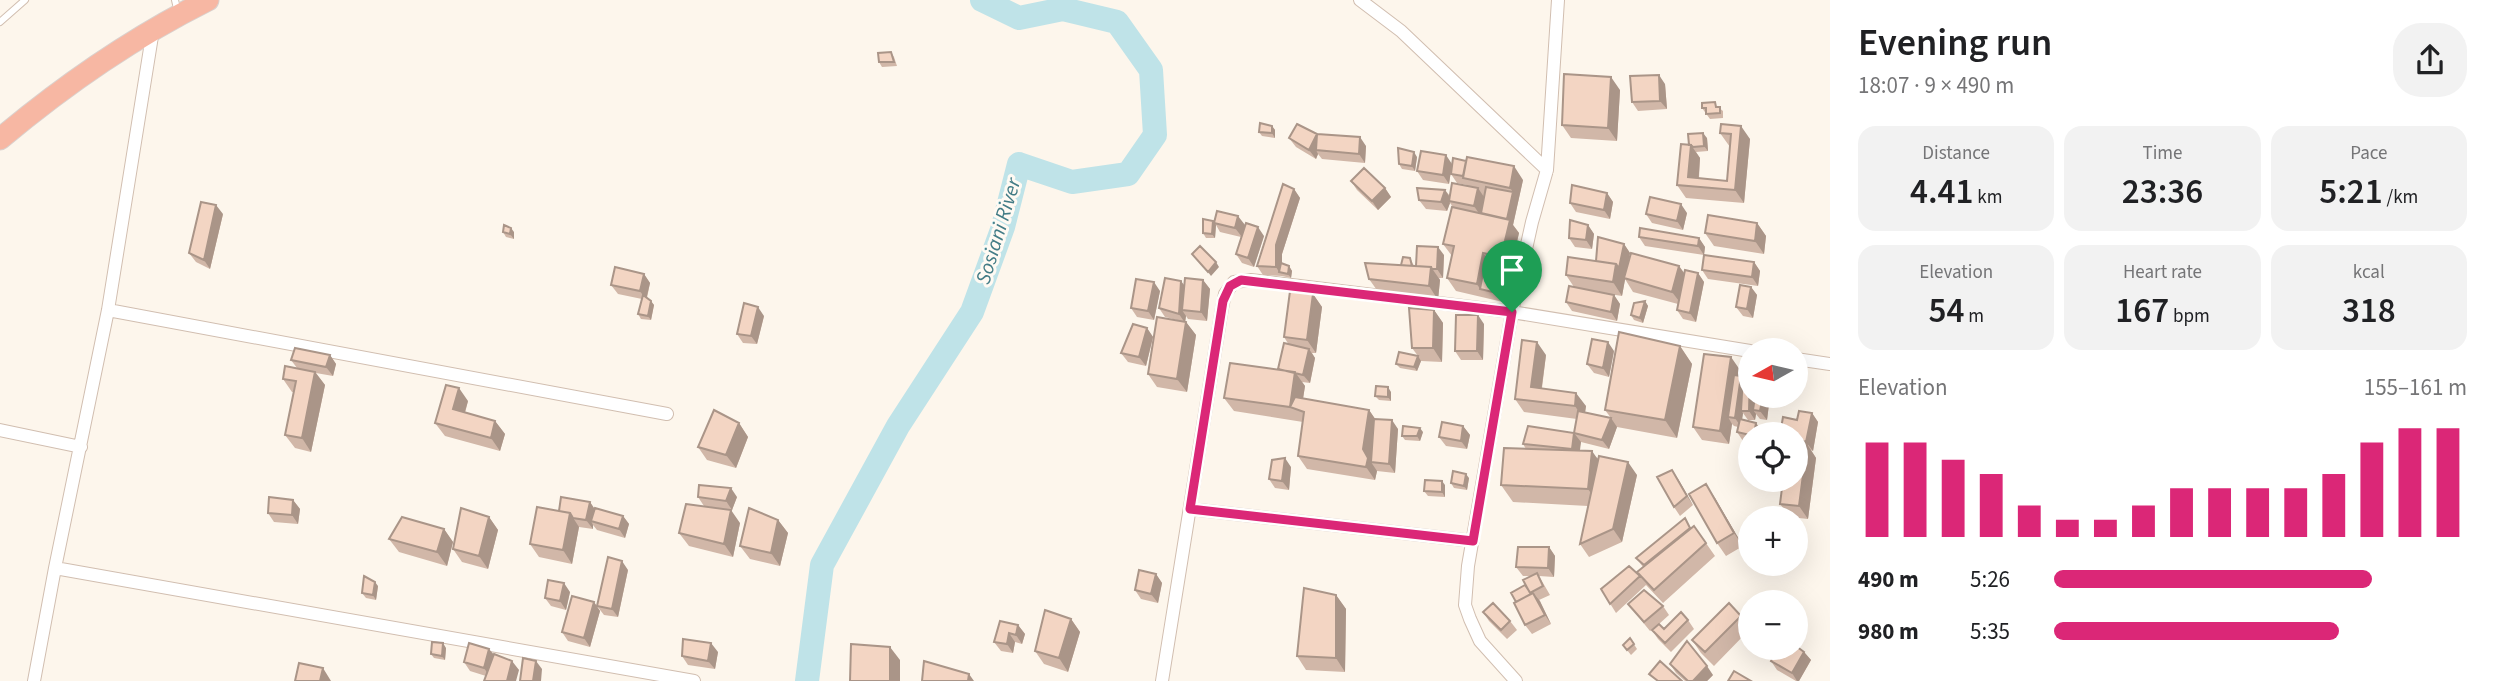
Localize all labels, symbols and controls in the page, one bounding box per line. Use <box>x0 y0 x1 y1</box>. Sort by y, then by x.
text: Evening run <box>1858 16 2052 70</box>
button: share <box>2393 23 2467 97</box>
text: 18:07 · 9 × 490 m <box>1858 69 2014 102</box>
text: Distance <box>1922 140 1990 167</box>
text: Time <box>2142 140 2183 167</box>
text: Pace <box>2350 140 2387 167</box>
text: 4.41 <box>1910 167 1973 217</box>
text: 23:36 <box>2122 167 2203 217</box>
text: 5:21 <box>2319 167 2383 217</box>
water label: Sosiani River <box>968 173 1029 288</box>
text: km <box>1973 184 2002 211</box>
text: /km <box>2383 184 2418 211</box>
pin <box>1482 240 1542 312</box>
icon: arrive <box>1493 251 1531 289</box>
text: Elevation <box>1919 259 1993 286</box>
text: Heart rate <box>2123 259 2202 286</box>
text: kcal <box>2353 259 2385 286</box>
text: 54 <box>1928 286 1964 336</box>
text: 167 <box>2115 286 2169 336</box>
text: 318 <box>2342 286 2396 336</box>
text: m <box>1964 303 1984 330</box>
text: bpm <box>2169 303 2210 330</box>
north arrow <box>1738 338 1808 408</box>
map controls <box>1738 338 1808 660</box>
text: Elevation <box>1858 371 1948 404</box>
text: 155–161 m <box>2364 371 2467 404</box>
button: locate <box>1738 422 1808 492</box>
button: + <box>1738 506 1808 576</box>
text: 490 m <box>1858 563 1919 596</box>
text: 5:26 <box>1970 563 2010 596</box>
button: − <box>1738 590 1808 660</box>
text: 980 m <box>1858 615 1919 648</box>
text: 5:35 <box>1970 615 2010 648</box>

